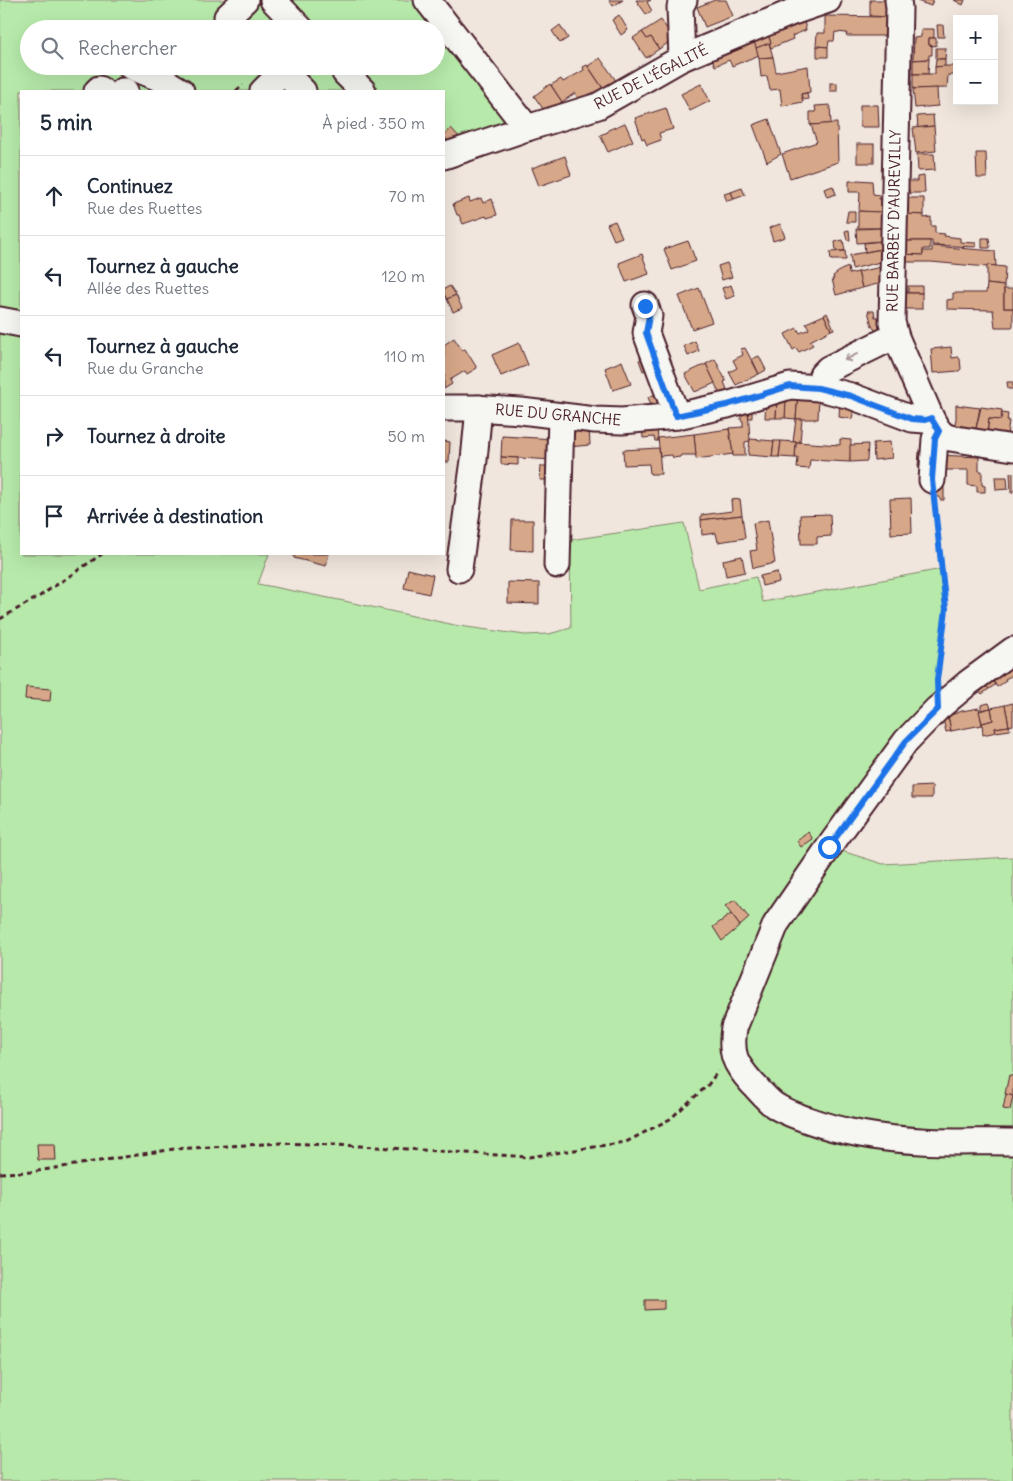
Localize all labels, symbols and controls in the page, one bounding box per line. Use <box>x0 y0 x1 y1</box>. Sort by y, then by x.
map controls <box>953 15 998 105</box>
button: + <box>953 15 998 60</box>
search box <box>20 20 445 75</box>
icon: search <box>38 34 66 62</box>
text: Rechercher <box>78 36 177 60</box>
street label: RUE DE L'ÉGALITÉ <box>591 40 711 113</box>
button: − <box>953 60 998 105</box>
text: 5 min <box>40 109 92 136</box>
text: À pied · 350 m <box>322 113 425 133</box>
street label: RUE BARBEY D'AUREVILLY <box>882 129 905 312</box>
text: Continuez <box>87 174 173 198</box>
icon: ahead <box>40 182 68 210</box>
text: 70 m <box>389 186 425 206</box>
text: Rue des Ruettes <box>87 198 202 218</box>
text: Tournez à gauche <box>87 254 239 278</box>
icon: left <box>40 262 68 290</box>
text: 120 m <box>382 266 425 286</box>
text: Allée des Ruettes <box>87 278 209 298</box>
route end <box>634 295 657 318</box>
text: Tournez à gauche <box>87 334 239 358</box>
icon: left <box>40 342 68 370</box>
text: 110 m <box>384 346 425 366</box>
one-way arrow <box>844 353 859 363</box>
text: Rue du Granche <box>87 358 204 378</box>
street label: RUE DU GRANCHE <box>494 400 622 429</box>
icon: right <box>40 422 68 450</box>
text: Tournez à droite <box>87 424 226 448</box>
text: 50 m <box>387 426 425 446</box>
icon: arrive <box>40 502 68 530</box>
text: Arrivée à destination <box>87 504 263 528</box>
route start <box>818 836 841 859</box>

